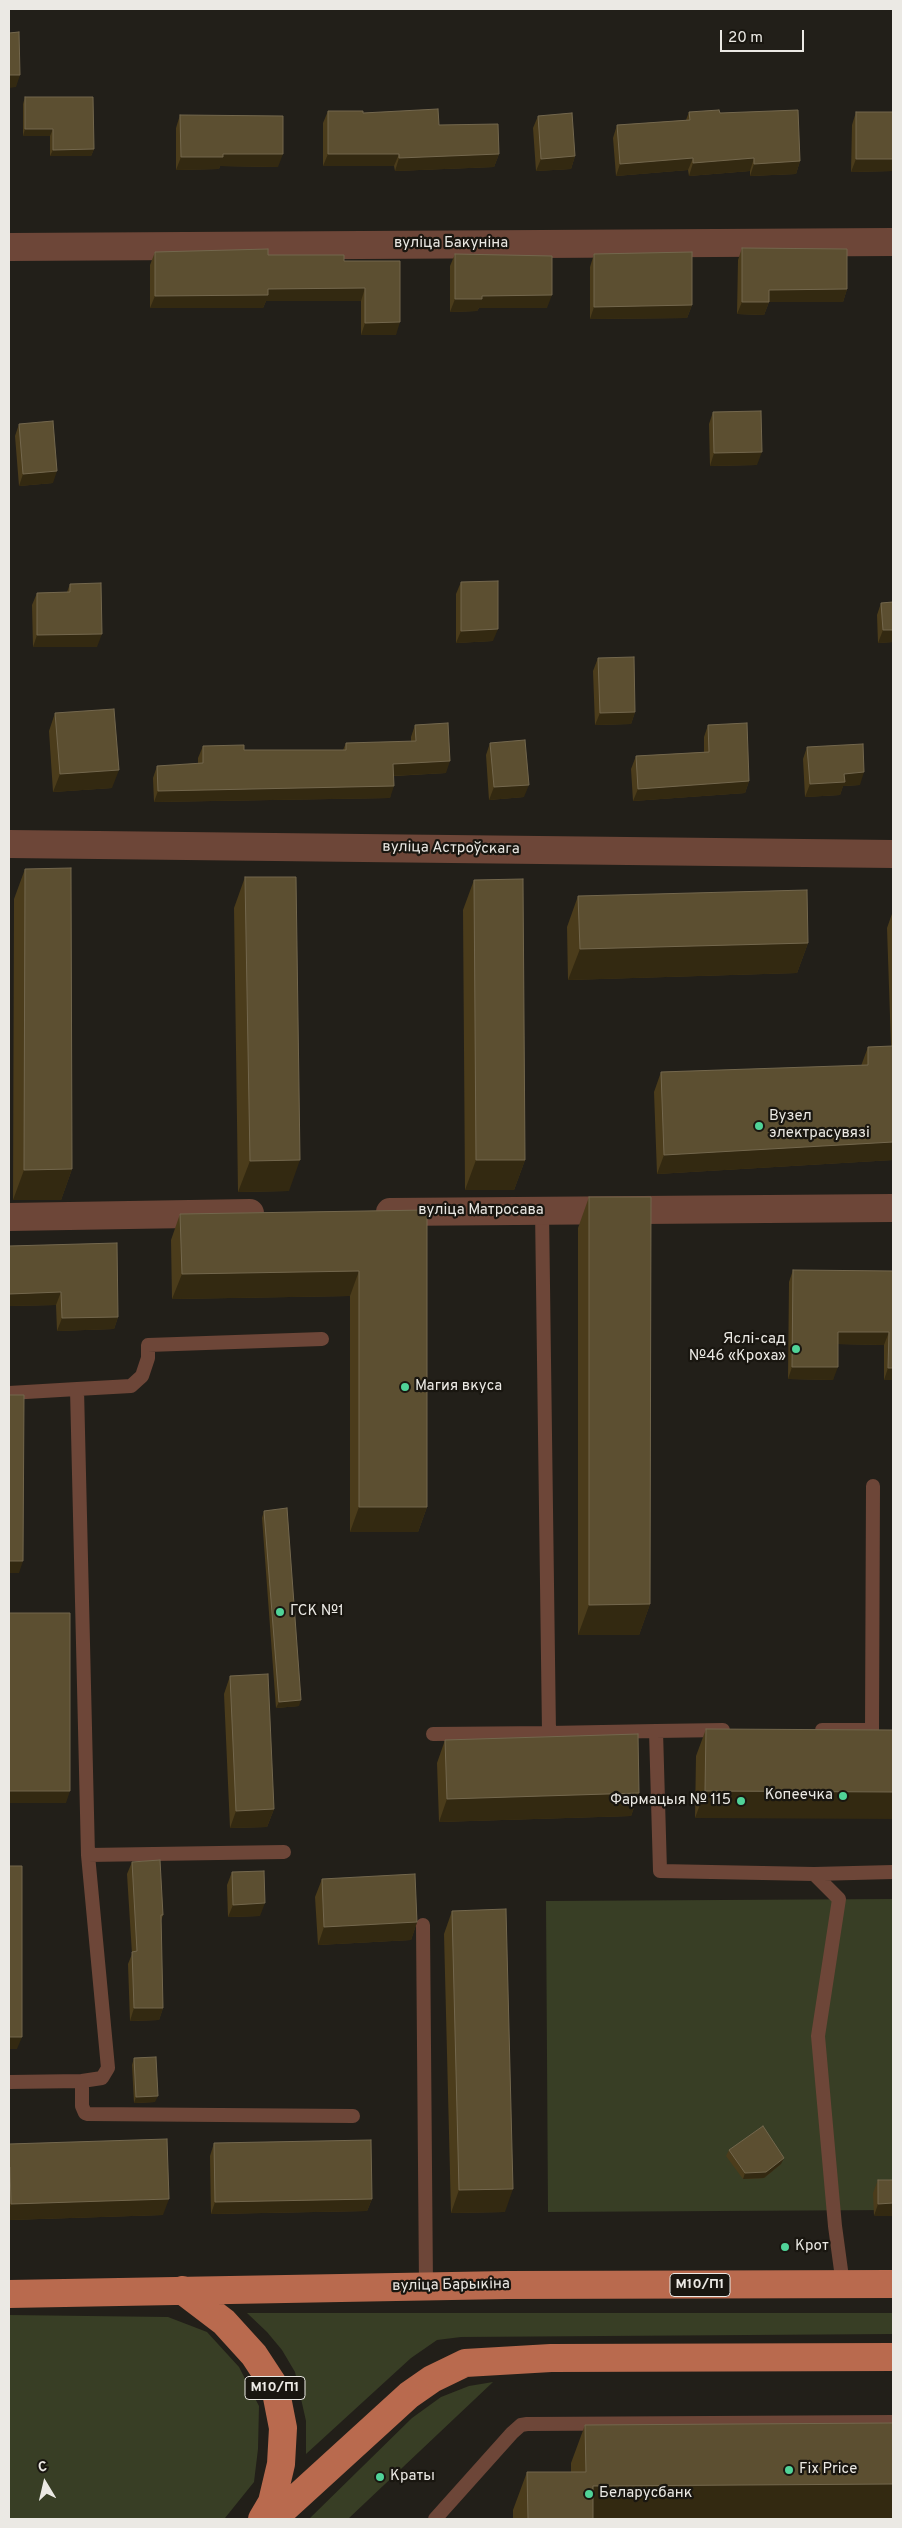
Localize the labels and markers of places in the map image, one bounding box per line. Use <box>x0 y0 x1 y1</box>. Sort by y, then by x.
place label: Вузел электрасувязі <box>769 1108 870 1143</box>
marker: Вузел электрасувязі <box>753 1120 765 1132</box>
place label: Яслі-сад №46 «Кроха» <box>689 1331 786 1366</box>
marker: Яслі-сад №46 «Кроха» <box>790 1343 802 1355</box>
place label: Магия вкуса <box>415 1378 502 1396</box>
marker: Магия вкуса <box>399 1381 411 1393</box>
place label: ГСК №1 <box>290 1603 344 1621</box>
marker: ГСК №1 <box>274 1606 286 1618</box>
place label: Копеечка <box>765 1787 833 1805</box>
marker: Копеечка <box>837 1790 849 1802</box>
place label: Фармацыя № 115 <box>610 1792 731 1810</box>
marker: Фармацыя № 115 <box>735 1795 747 1807</box>
place label: Крот <box>795 2238 829 2256</box>
marker: Крот <box>779 2241 791 2253</box>
place label: Fix Price <box>799 2461 857 2479</box>
marker: Fix Price <box>783 2464 795 2476</box>
place label: Краты <box>390 2468 435 2486</box>
marker: Краты <box>374 2471 386 2483</box>
place label: Беларусбанк <box>599 2485 692 2503</box>
marker: Беларусбанк <box>583 2488 595 2500</box>

